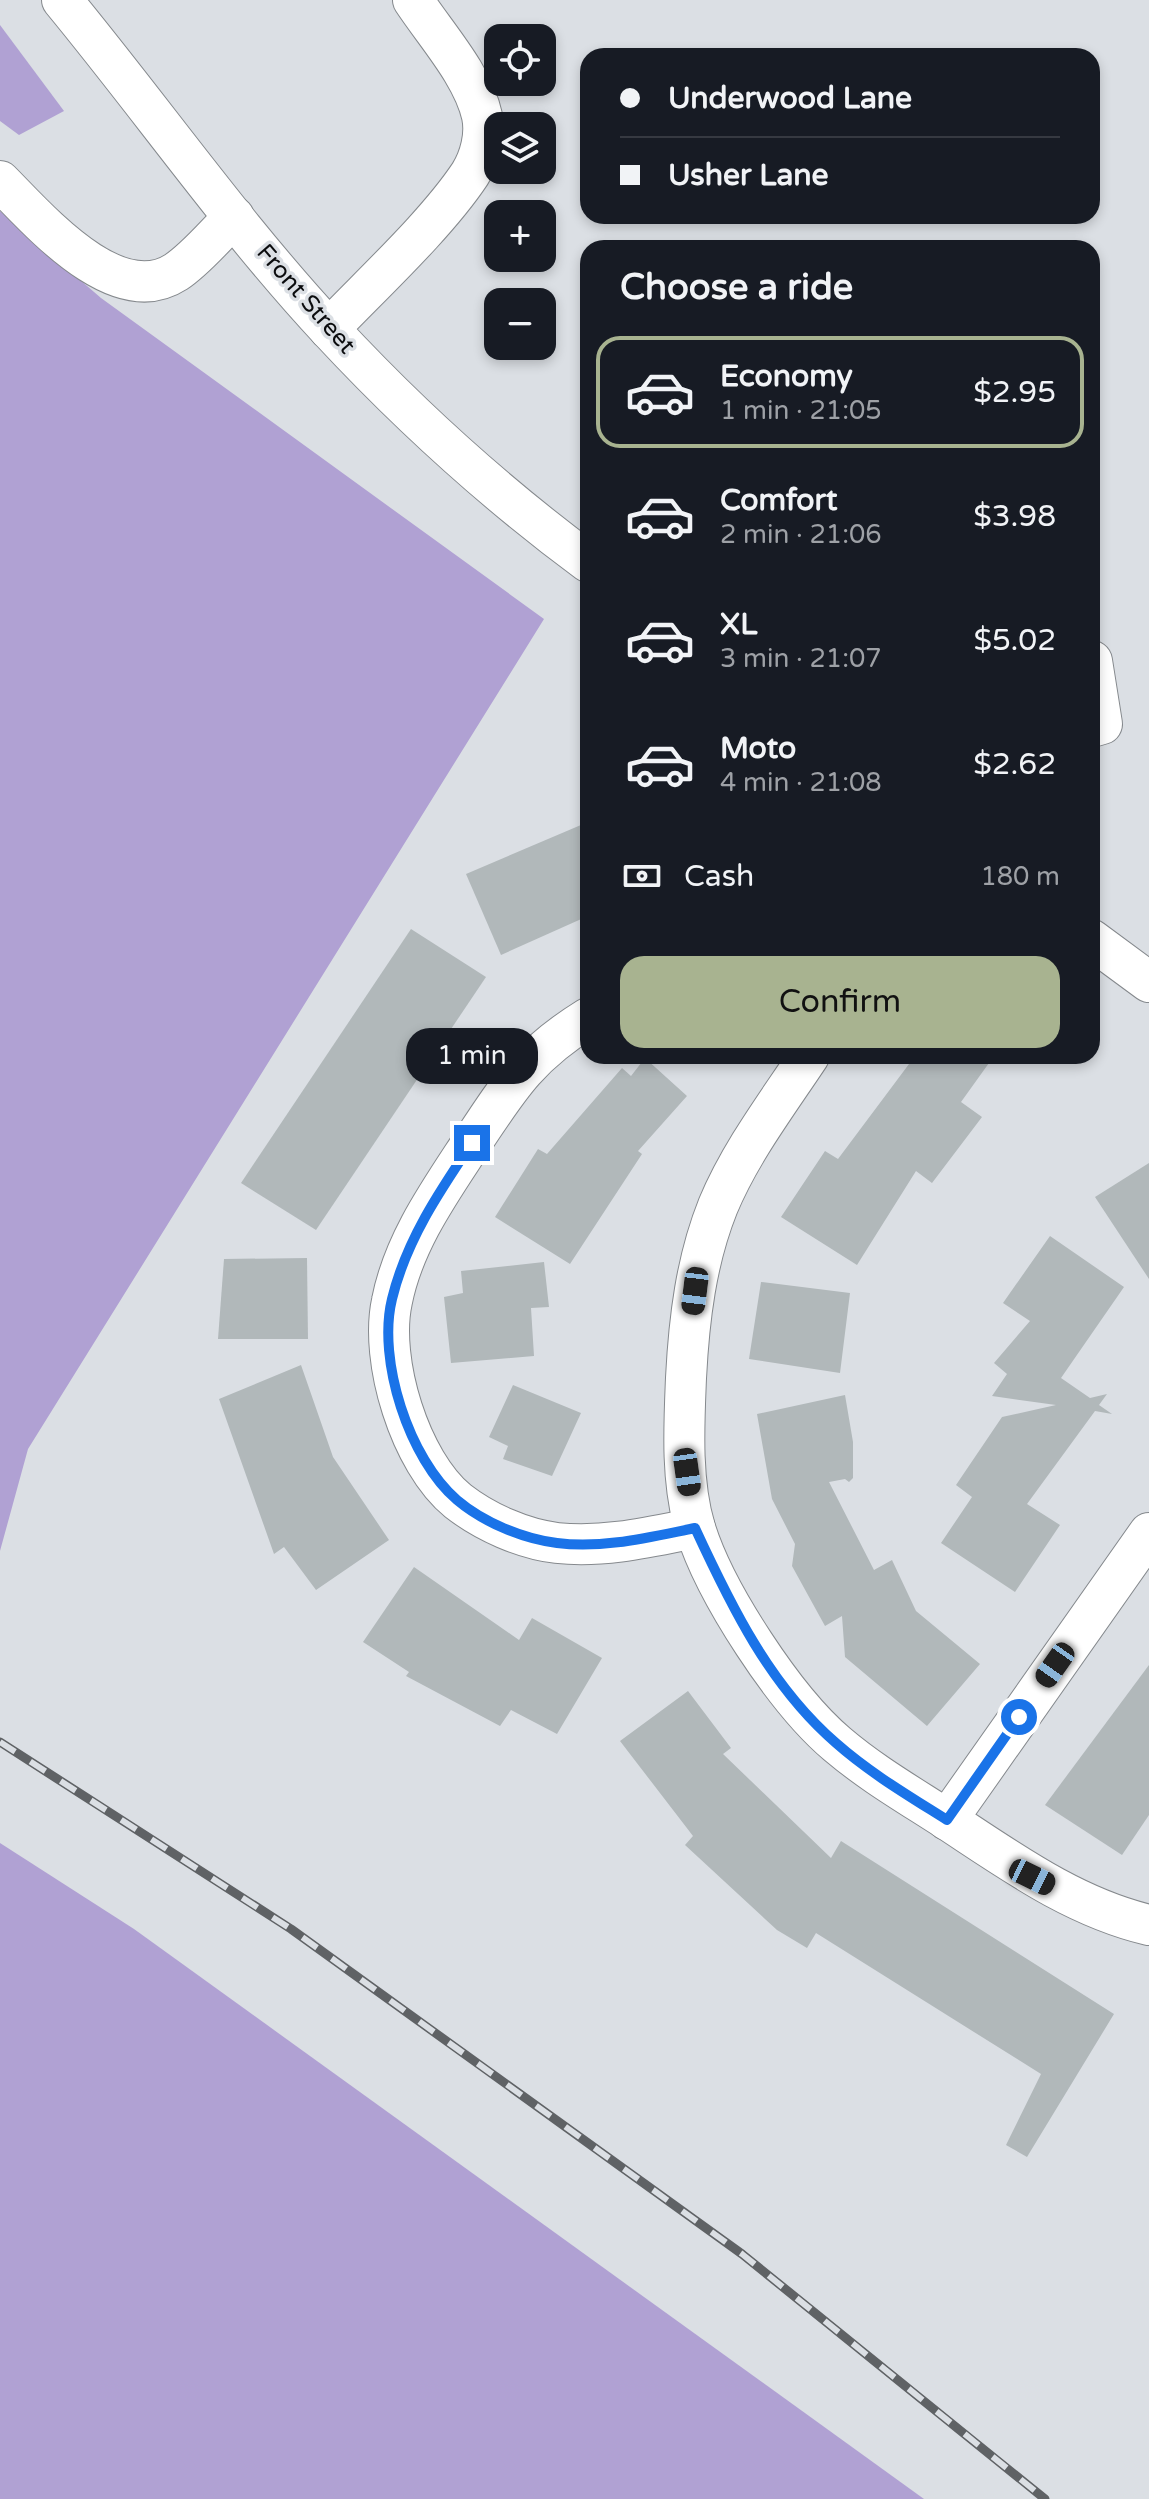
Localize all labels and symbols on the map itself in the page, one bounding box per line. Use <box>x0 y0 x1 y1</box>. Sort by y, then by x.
street label: Front Street <box>251 238 361 360</box>
callout: 1 min <box>406 1027 538 1083</box>
route end <box>454 1125 490 1161</box>
car <box>680 1266 710 1316</box>
car <box>672 1447 702 1497</box>
car <box>1031 1638 1079 1692</box>
route start <box>1001 1699 1037 1735</box>
car <box>1005 1856 1059 1898</box>

